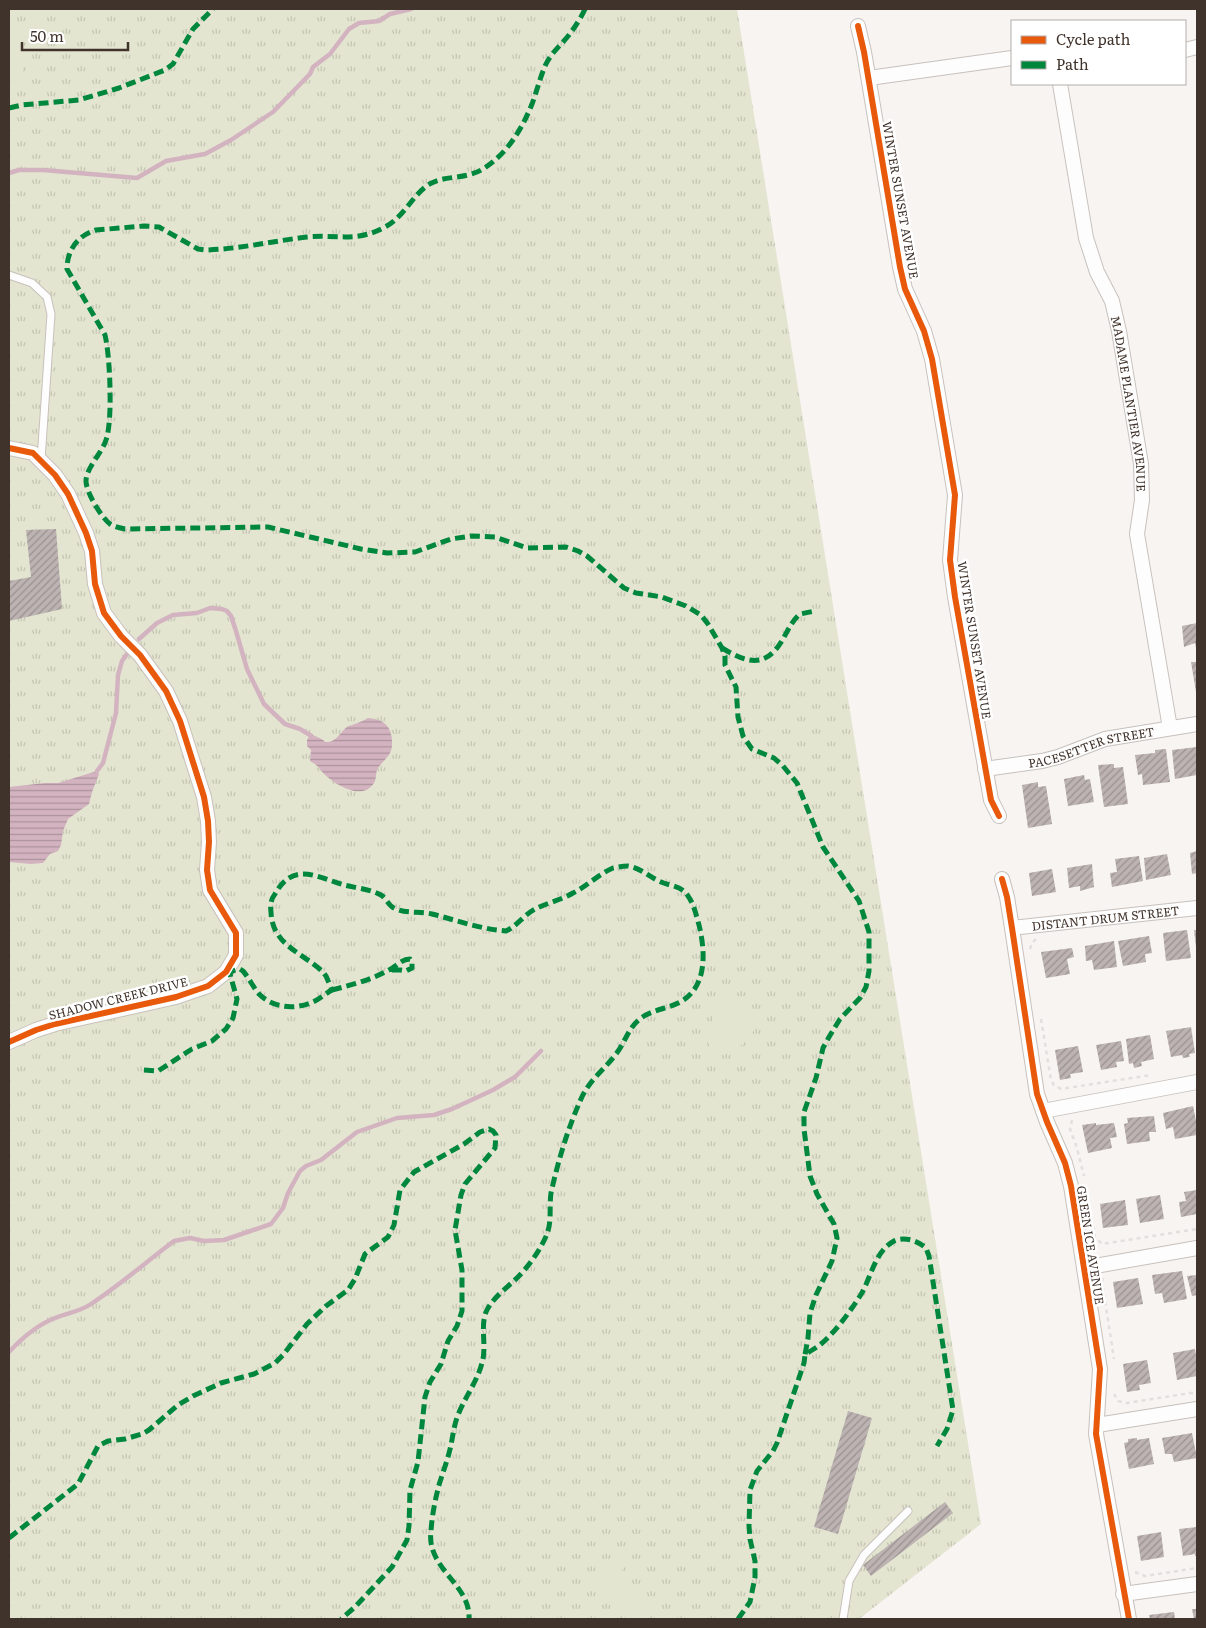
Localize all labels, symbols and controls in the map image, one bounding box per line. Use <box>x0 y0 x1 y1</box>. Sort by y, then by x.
scale bar <box>22 20 129 52</box>
legend <box>1011 20 1186 85</box>
text: 50 m <box>30 24 64 47</box>
text: Cycle path <box>1056 27 1131 50</box>
text: Path <box>1056 52 1089 75</box>
street label: WINTER SUNSET AVENUE <box>878 120 924 281</box>
street label: MADAME PLANTIER AVENUE <box>1107 314 1151 492</box>
street label: WINTER SUNSET AVENUE <box>954 560 996 721</box>
street label: PACESETTER STREET <box>1027 722 1156 772</box>
street label: DISTANT DRUM STREET <box>1031 901 1180 935</box>
street label: SHADOW CREEK DRIVE <box>47 972 190 1024</box>
street label: GREEN ICE AVENUE <box>1073 1184 1109 1306</box>

